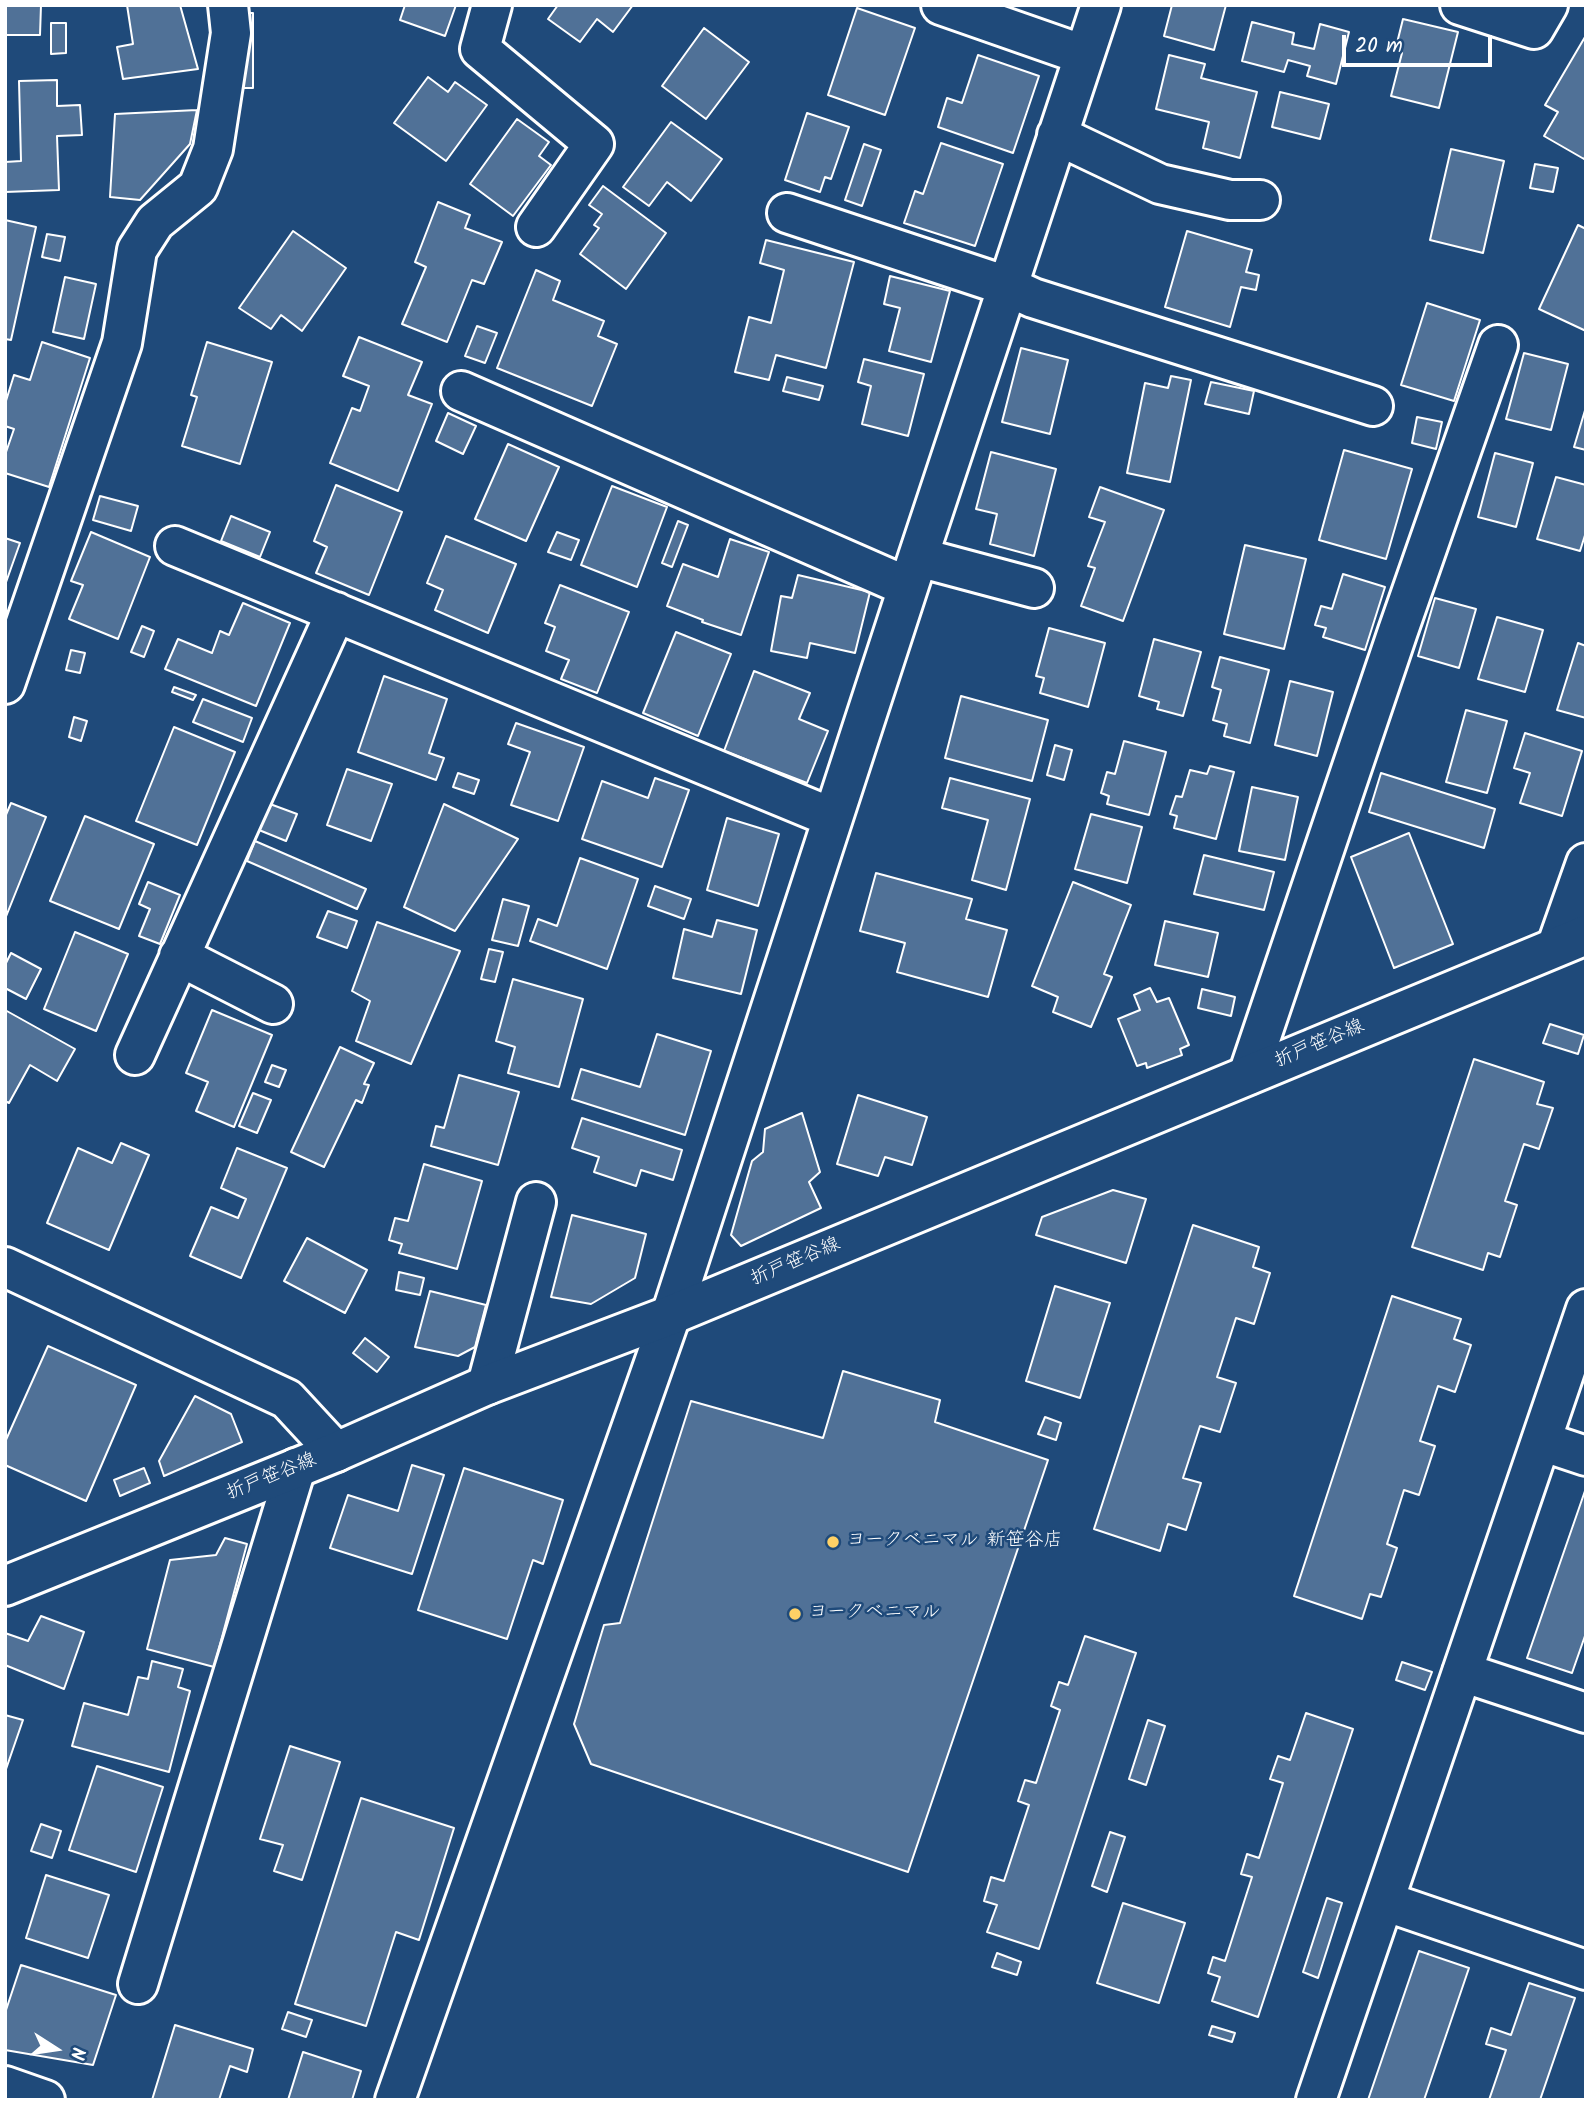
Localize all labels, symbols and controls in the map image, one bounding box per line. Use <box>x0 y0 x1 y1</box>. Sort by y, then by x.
scale bar <box>1346 21 1496 65</box>
text: 20 m <box>1355 30 1403 63</box>
street label: 折戸笹谷線 <box>1272 1016 1368 1074</box>
street label: 折戸笹谷線 <box>748 1234 844 1292</box>
street label: 折戸笹谷線 <box>224 1450 320 1506</box>
place label: ヨークベニマル 新笹谷店 <box>847 1531 1062 1553</box>
marker: ヨークベニマル 新笹谷店 <box>825 1534 841 1550</box>
place label: ヨークベニマル <box>809 1603 941 1625</box>
marker: ヨークベニマル <box>787 1606 803 1622</box>
north arrow <box>21 2014 91 2084</box>
text: N <box>61 2044 92 2062</box>

